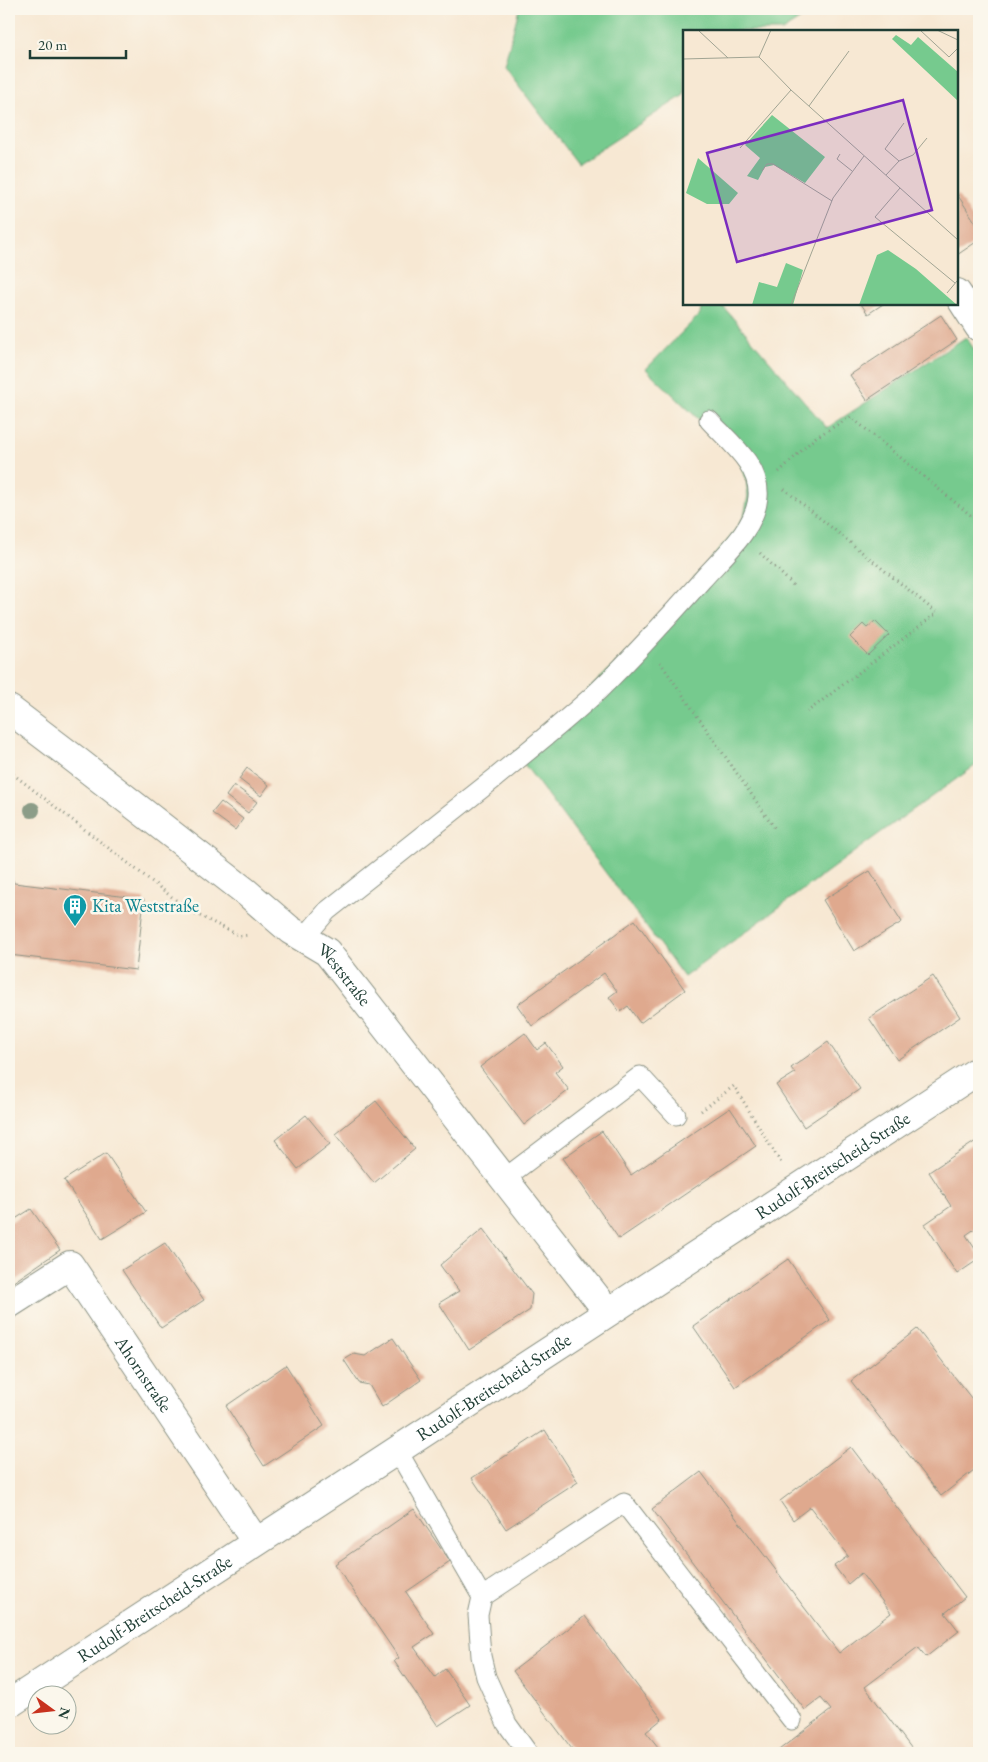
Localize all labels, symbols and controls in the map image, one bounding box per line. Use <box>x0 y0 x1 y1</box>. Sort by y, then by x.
scale bar <box>30 28 126 60</box>
inset map <box>683 30 958 305</box>
text: 20 m <box>38 35 67 54</box>
building icon: Kita Weststraße <box>62 893 88 927</box>
place label: Kita Weststraße <box>92 894 199 917</box>
street label: Weststraße <box>314 937 377 1010</box>
street label: Rudolf-Breitscheid-Straße <box>751 1106 914 1224</box>
street label: Rudolf-Breitscheid-Straße <box>412 1328 575 1446</box>
street label: Ahornstraße <box>109 1331 178 1416</box>
street label: Rudolf-Breitscheid-Straße <box>73 1549 236 1667</box>
north arrow <box>28 1684 78 1734</box>
text: N <box>54 1706 75 1722</box>

